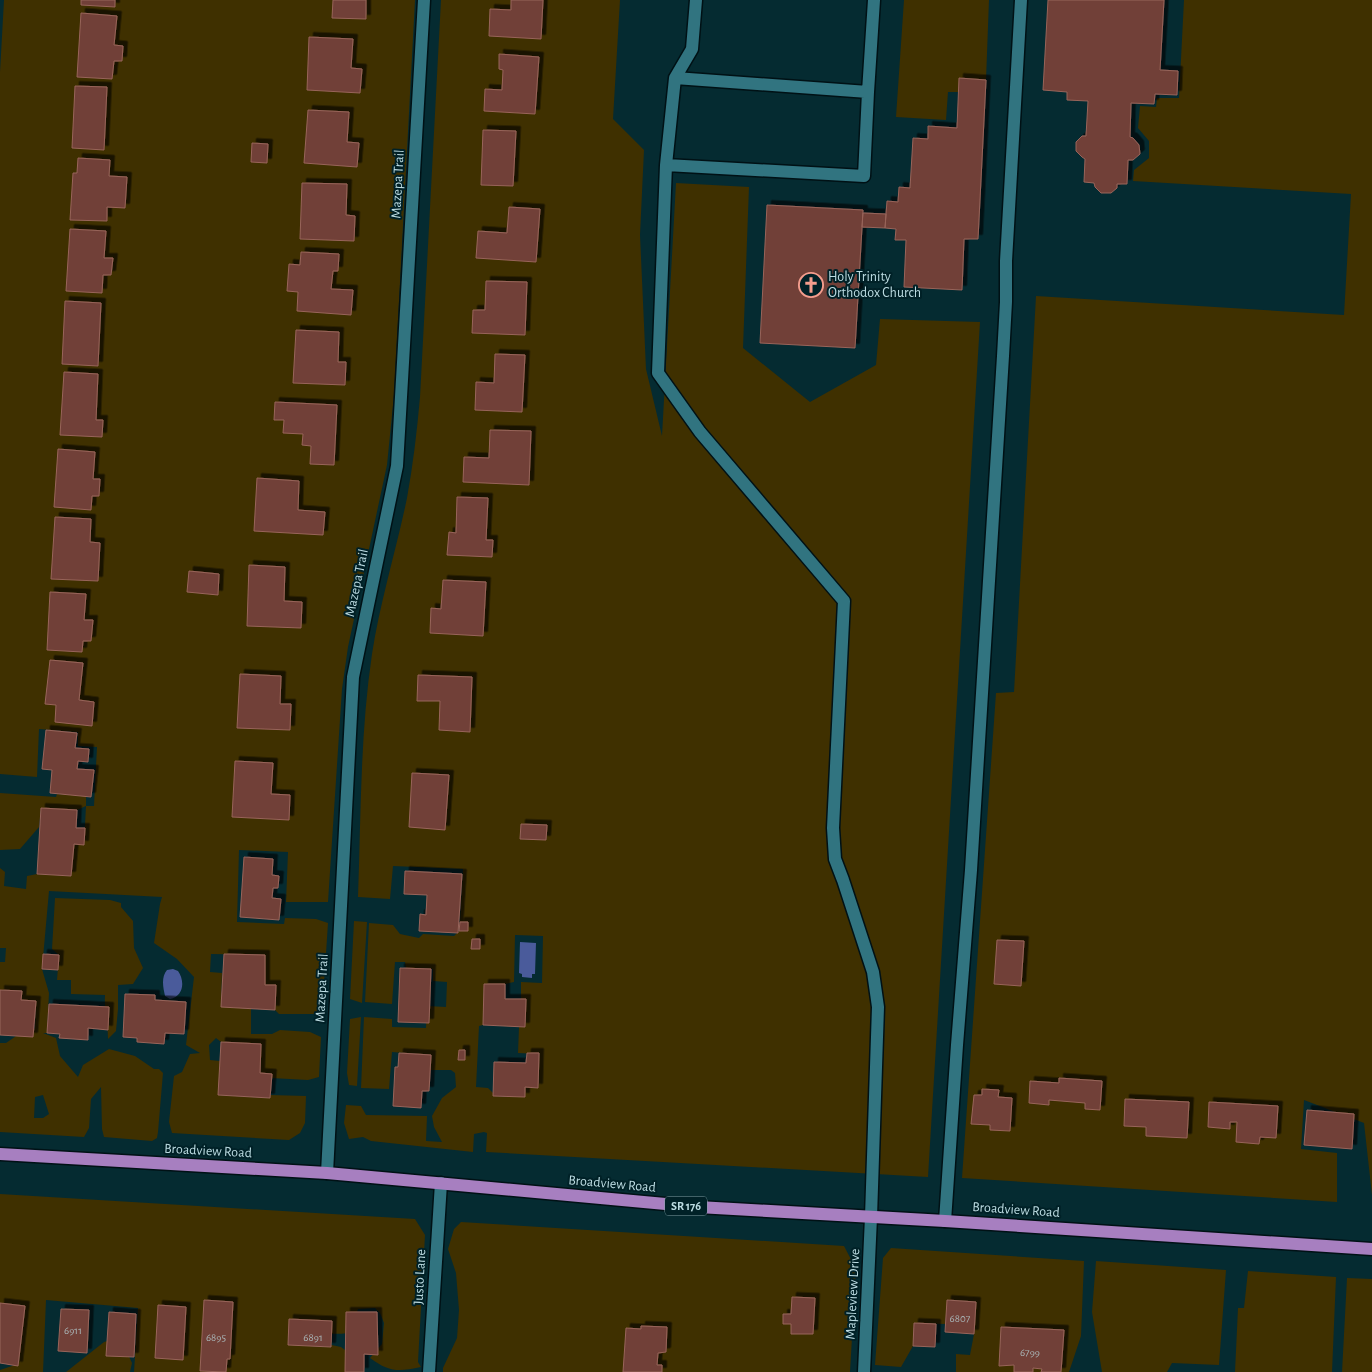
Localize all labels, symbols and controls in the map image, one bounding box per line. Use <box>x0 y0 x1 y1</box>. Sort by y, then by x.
street label: Mazepa Trail <box>389 149 407 219</box>
place label: Holy Trinity Orthodox Church <box>828 270 921 300</box>
church icon: Holy Trinity Orthodox Church <box>798 272 824 298</box>
street label: Mazepa Trail <box>343 548 371 618</box>
street label: Mazepa Trail <box>313 953 331 1023</box>
street label: Broadview Road <box>164 1142 252 1160</box>
street label: Broadview Road <box>568 1173 656 1195</box>
road number: SR 176 <box>665 1196 707 1216</box>
street label: Broadview Road <box>972 1200 1060 1220</box>
street label: Mapleview Drive <box>844 1248 862 1340</box>
street label: Justo Lane <box>412 1249 428 1305</box>
house number: 6807 <box>950 1313 971 1324</box>
house number: 6911 <box>64 1325 82 1336</box>
house number: 6895 <box>206 1332 226 1343</box>
house number: 6891 <box>303 1332 323 1343</box>
house number: 6799 <box>1020 1347 1040 1358</box>

